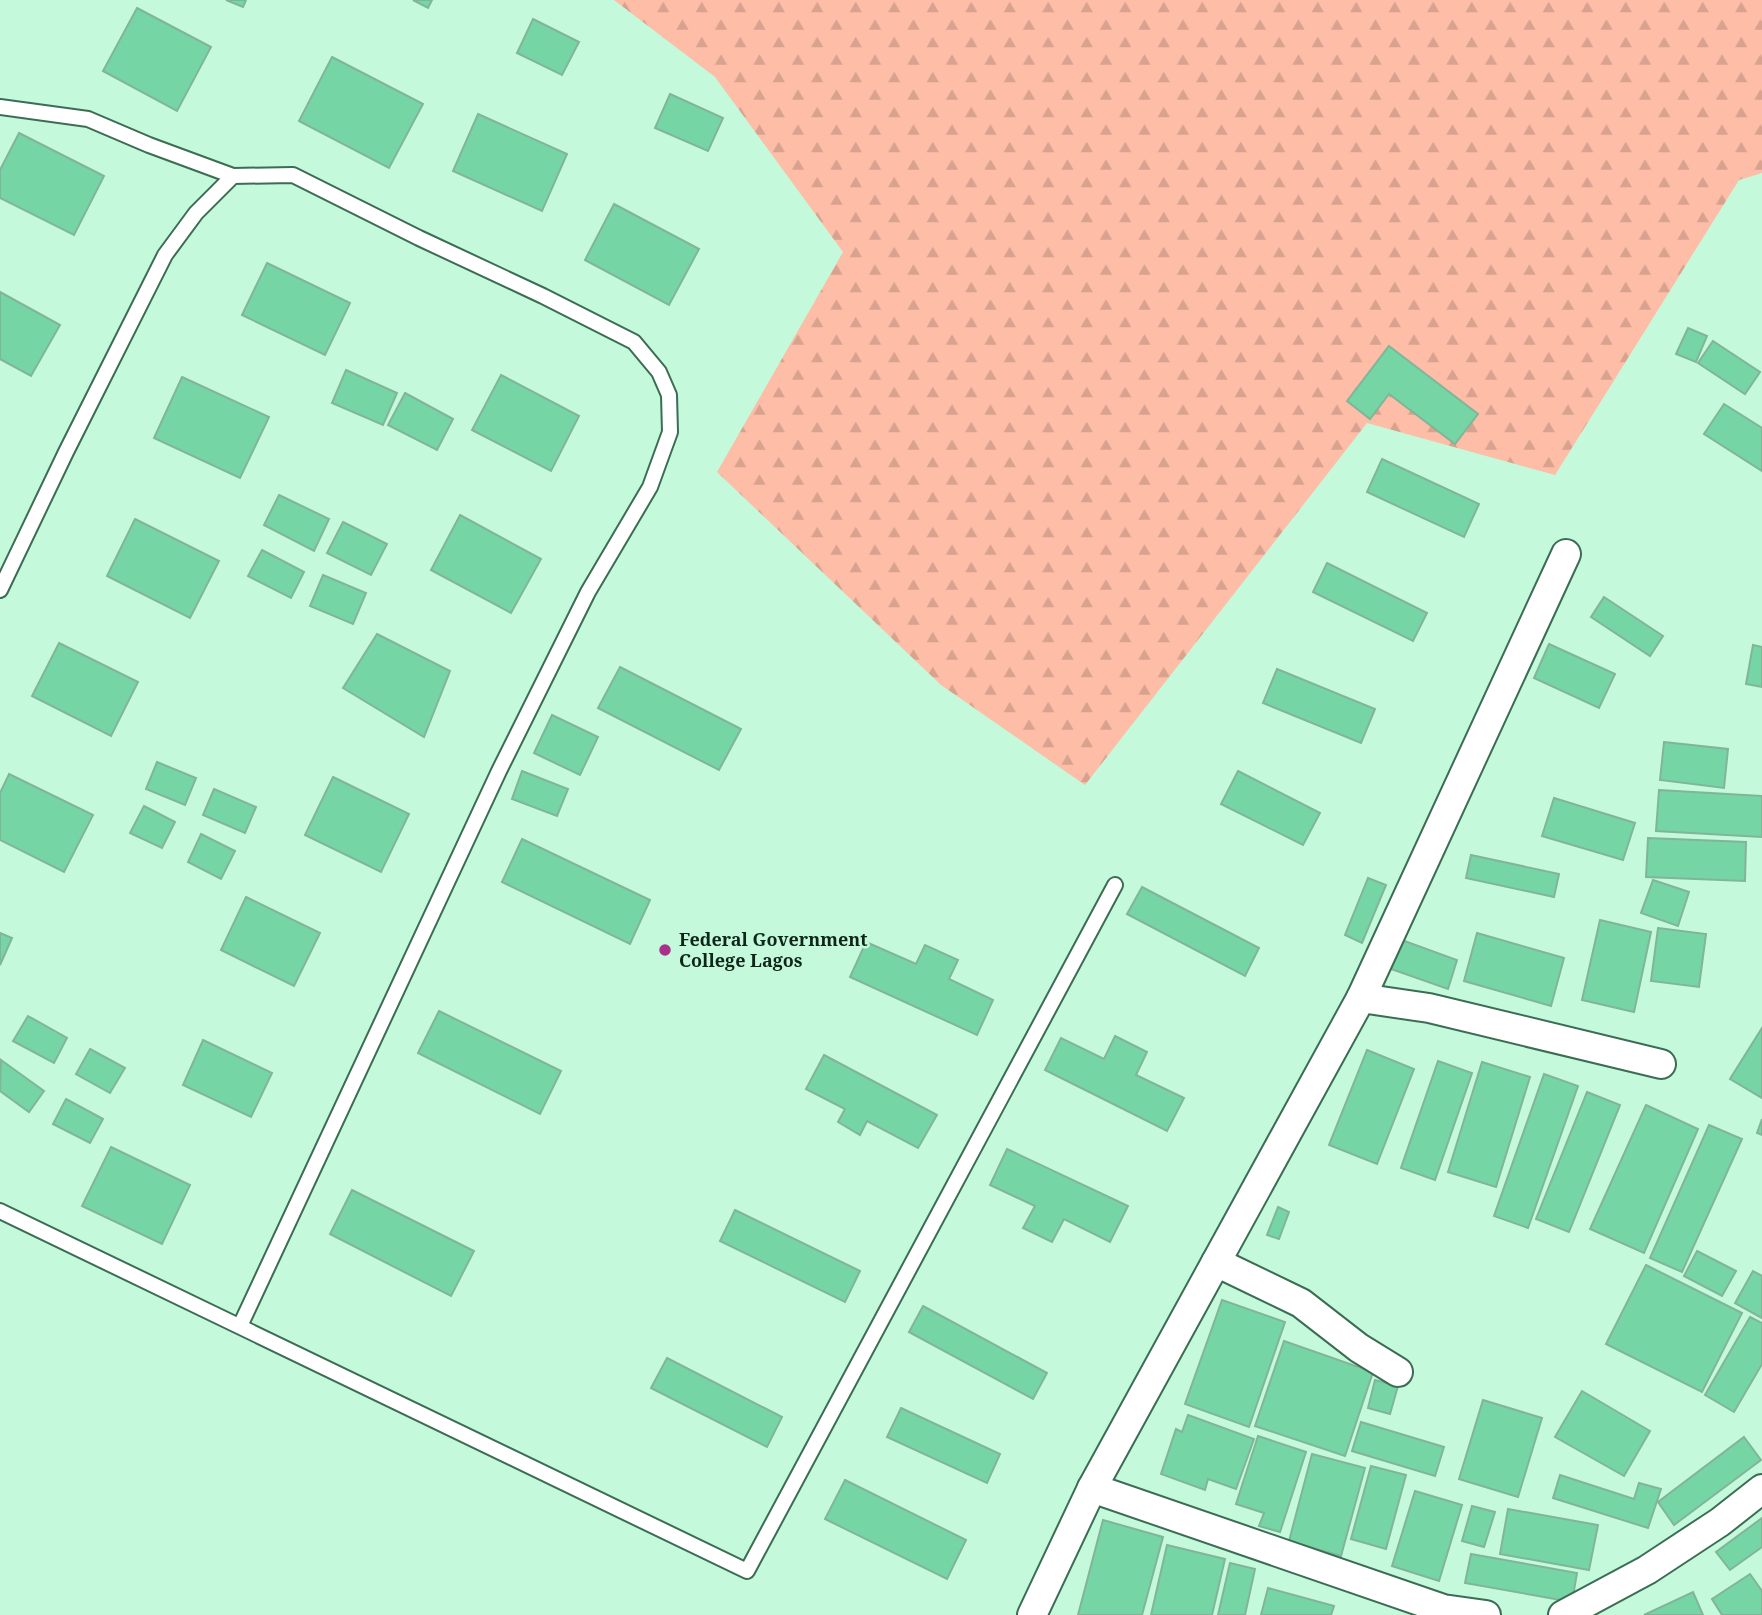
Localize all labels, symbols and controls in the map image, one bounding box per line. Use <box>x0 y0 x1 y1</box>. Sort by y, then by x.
place label: Federal Government College Lagos <box>679 927 867 972</box>
marker: Federal Government College Lagos <box>657 942 673 958</box>

